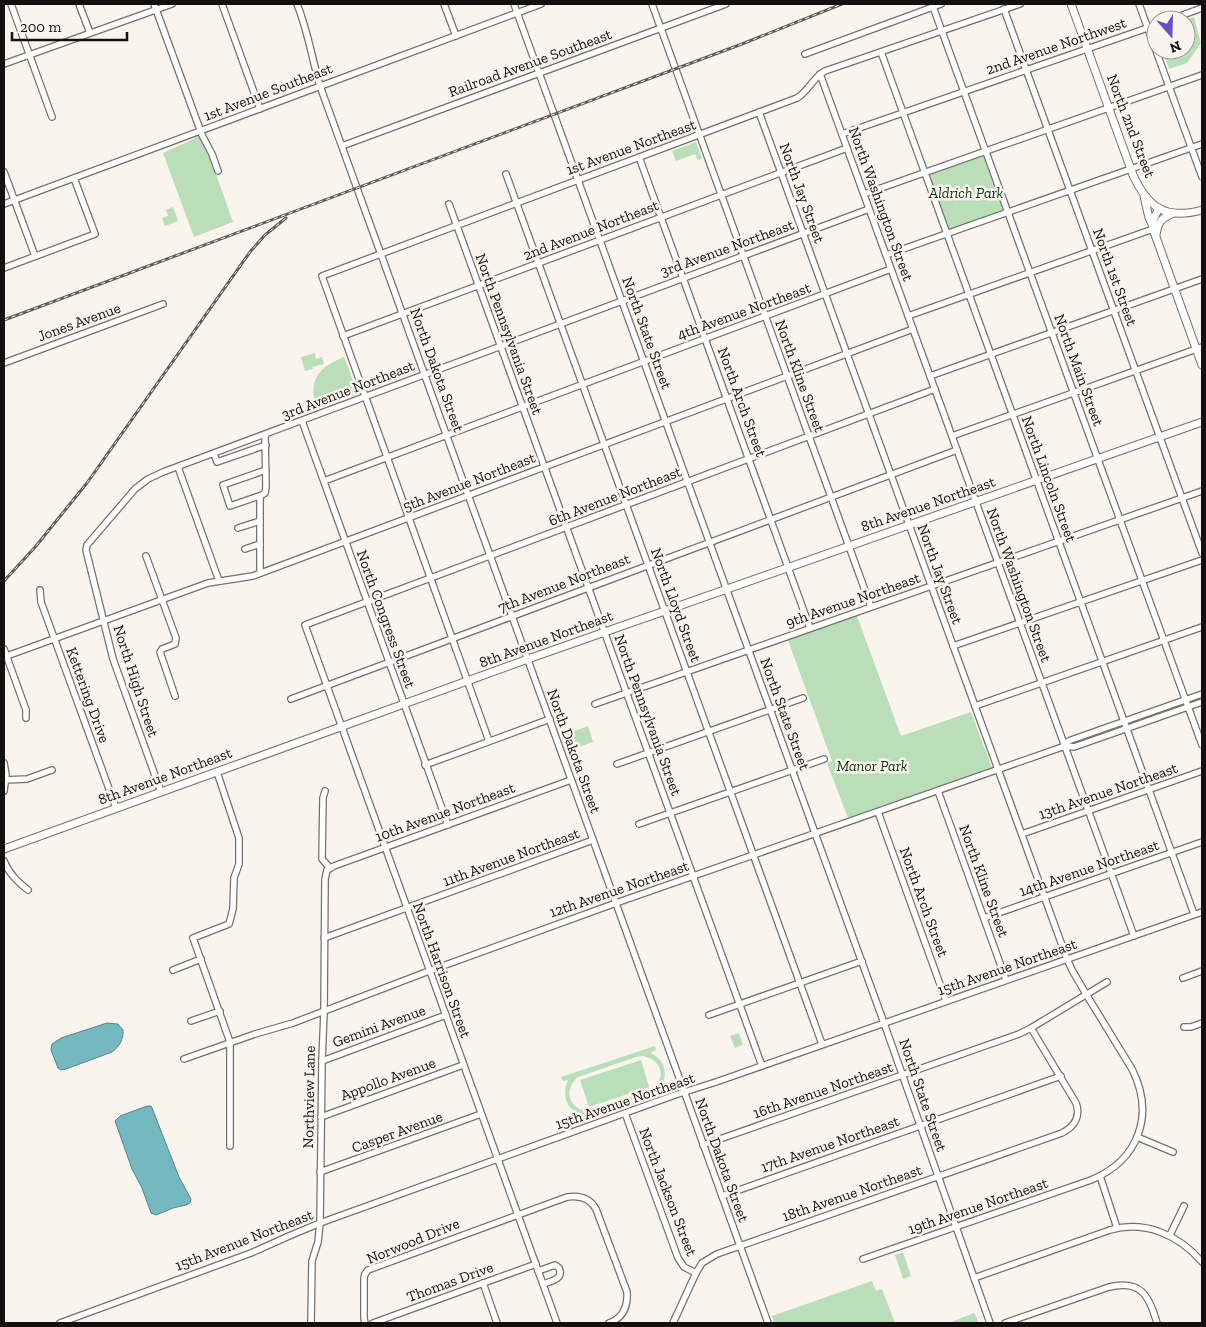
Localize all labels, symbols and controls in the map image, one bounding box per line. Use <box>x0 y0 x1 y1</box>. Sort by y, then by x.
scale bar <box>12 10 128 42</box>
north arrow <box>1146 10 1196 60</box>
street label: 2nd Avenue Northwest <box>983 13 1129 78</box>
text: 200 m <box>20 18 61 36</box>
street label: Railroad Avenue Southeast <box>446 25 615 101</box>
text: N <box>1167 37 1183 57</box>
street label: 1st Avenue Southeast <box>201 59 335 125</box>
street label: North 2nd Street <box>1103 72 1159 181</box>
street label: 1st Avenue Northeast <box>564 115 699 179</box>
street label: North Washington Street <box>845 124 917 284</box>
street label: North Jay Street <box>776 140 829 246</box>
park label: Aldrich Park <box>928 184 1004 202</box>
street label: 2nd Avenue Northeast <box>521 196 662 264</box>
street label: 3rd Avenue Northeast <box>658 215 797 281</box>
street label: North 1st Street <box>1089 226 1141 329</box>
street label: North Pennsylvania Street <box>471 251 547 417</box>
street label: North State Street <box>618 274 676 392</box>
street label: 4th Avenue Northeast <box>675 278 814 344</box>
street label: Jones Avenue <box>35 299 123 345</box>
street label: North Dakota Street <box>406 306 468 435</box>
street label: North Main Street <box>1050 311 1108 429</box>
street label: North Kline Street <box>771 317 829 435</box>
street label: North Arch Street <box>714 345 770 460</box>
street label: 3rd Avenue Northeast <box>279 356 417 424</box>
street label: North Lincoln Street <box>1018 413 1080 545</box>
street label: 5th Avenue Northeast <box>400 448 538 516</box>
street label: 6th Avenue Northeast <box>546 462 684 530</box>
street label: 8th Avenue Northeast <box>858 472 998 535</box>
street label: North Washington Street <box>983 505 1055 665</box>
street label: North Jay Street <box>914 521 967 627</box>
street label: North Lloyd Street <box>647 545 705 665</box>
street label: North Congress Street <box>353 548 420 691</box>
street label: 7th Avenue Northeast <box>495 549 633 616</box>
street label: 9th Avenue Northeast <box>784 568 923 631</box>
street label: 8th Avenue Northeast <box>477 606 616 672</box>
street label: North High Street <box>109 623 163 740</box>
street label: North Pennsylvania Street <box>610 632 686 798</box>
street label: Kettering Drive <box>62 645 114 745</box>
street label: North State Street <box>756 655 814 773</box>
street label: North Dakota Street <box>543 687 605 816</box>
street label: 8th Avenue Northeast <box>96 743 235 809</box>
park label: Manor Park <box>836 757 908 775</box>
street label: 13th Avenue Northeast <box>1036 759 1180 823</box>
street label: 10th Avenue Northeast <box>373 778 518 846</box>
street label: North Kline Street <box>955 822 1013 940</box>
street label: 11th Avenue Northeast <box>440 824 582 890</box>
street label: 14th Avenue Northeast <box>1017 835 1162 900</box>
street label: North Arch Street <box>896 845 952 960</box>
street label: 12th Avenue Northeast <box>547 857 692 921</box>
street label: North Harrison Street <box>409 900 475 1041</box>
street label: 15th Avenue Northeast <box>935 935 1079 999</box>
street label: Gemini Avenue <box>330 1001 428 1051</box>
street label: North State Street <box>895 1036 951 1154</box>
street label: Northview Lane <box>299 1045 319 1149</box>
street label: Appollo Avenue <box>338 1053 438 1105</box>
street label: 16th Avenue Northeast <box>751 1057 896 1122</box>
street label: 15th Avenue Northeast <box>553 1069 697 1133</box>
street label: North Dakota Street <box>691 1096 753 1225</box>
street label: Casper Avenue <box>349 1107 445 1157</box>
street label: 17th Avenue Northeast <box>758 1112 902 1176</box>
street label: North Jackson Street <box>635 1125 701 1259</box>
street label: 18th Avenue Northeast <box>780 1160 925 1225</box>
street label: 19th Avenue Northeast <box>906 1173 1051 1238</box>
street label: 15th Avenue Northeast <box>172 1205 316 1275</box>
street label: Norwood Drive <box>364 1214 462 1268</box>
street label: Thomas Drive <box>404 1258 496 1306</box>

